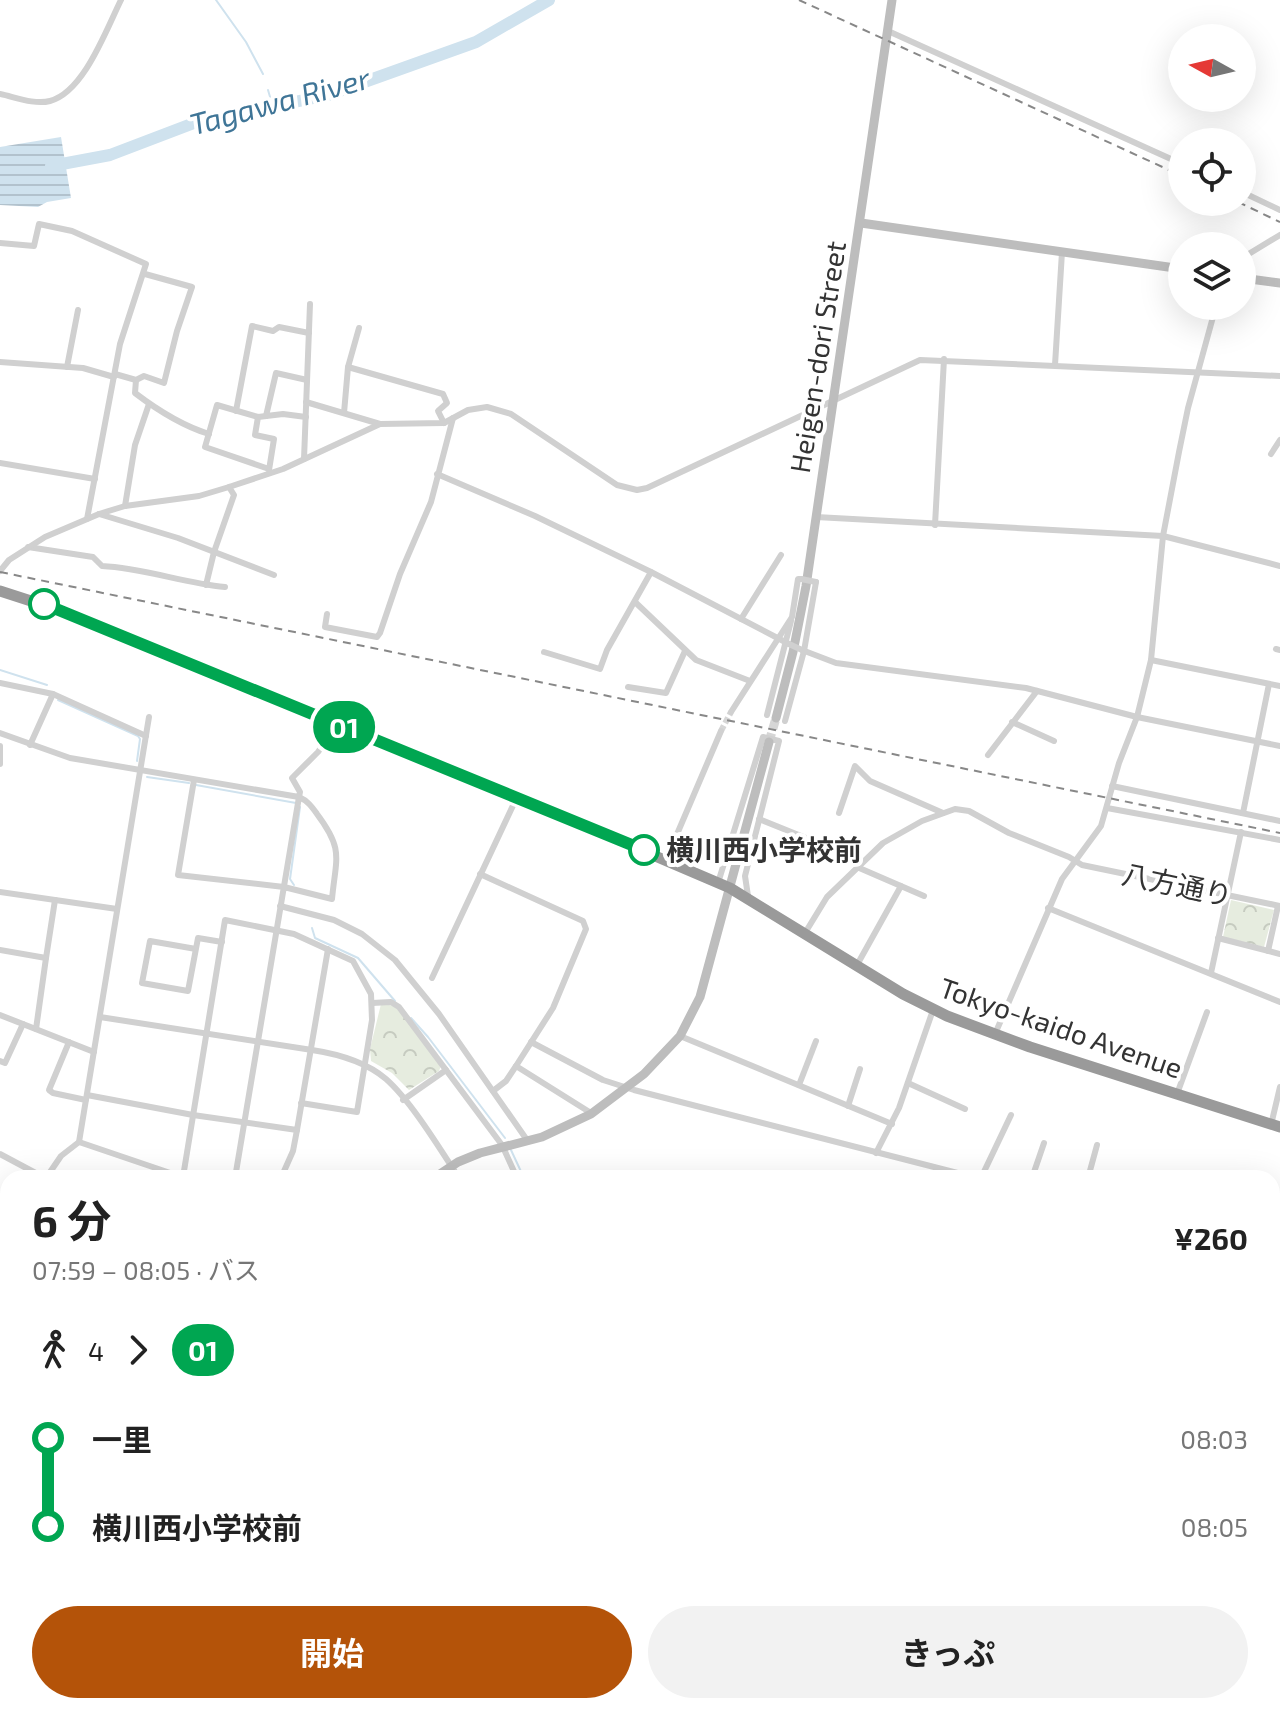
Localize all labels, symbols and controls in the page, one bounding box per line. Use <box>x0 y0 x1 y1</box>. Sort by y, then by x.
north arrow <box>1168 24 1256 112</box>
map controls <box>1168 24 1256 320</box>
water label: Tagawa River <box>185 58 375 141</box>
button: locate <box>1168 128 1256 216</box>
button: layers <box>1168 232 1256 320</box>
street label: Heigen-dori Street <box>782 239 852 475</box>
unlabelled marker <box>29 589 59 619</box>
line badge: 01 <box>308 701 380 753</box>
text: 01 <box>329 710 359 744</box>
place label: 横川西小学校前 <box>666 832 862 866</box>
marker: 横川西小学校前 <box>629 835 659 865</box>
street label: 八方通り <box>1119 856 1236 912</box>
street label: Tokyo-kaido Avenue <box>936 970 1187 1085</box>
text: 6 分 <box>32 1193 111 1246</box>
text: ¥260 <box>1174 1220 1248 1256</box>
text: 07:59 – 08:05 · バス <box>32 1254 260 1285</box>
icon: walk <box>32 1328 76 1372</box>
icon: forward <box>116 1328 160 1372</box>
text: 01 <box>188 1333 218 1367</box>
text: 4 <box>88 1335 104 1366</box>
text: 一里 <box>92 1421 152 1457</box>
text: 08:03 <box>1180 1423 1248 1454</box>
text: 横川西小学校前 <box>92 1509 302 1545</box>
text: 08:05 <box>1181 1511 1248 1542</box>
button: 開始 <box>32 1606 632 1698</box>
button: きっぷ <box>648 1606 1248 1698</box>

